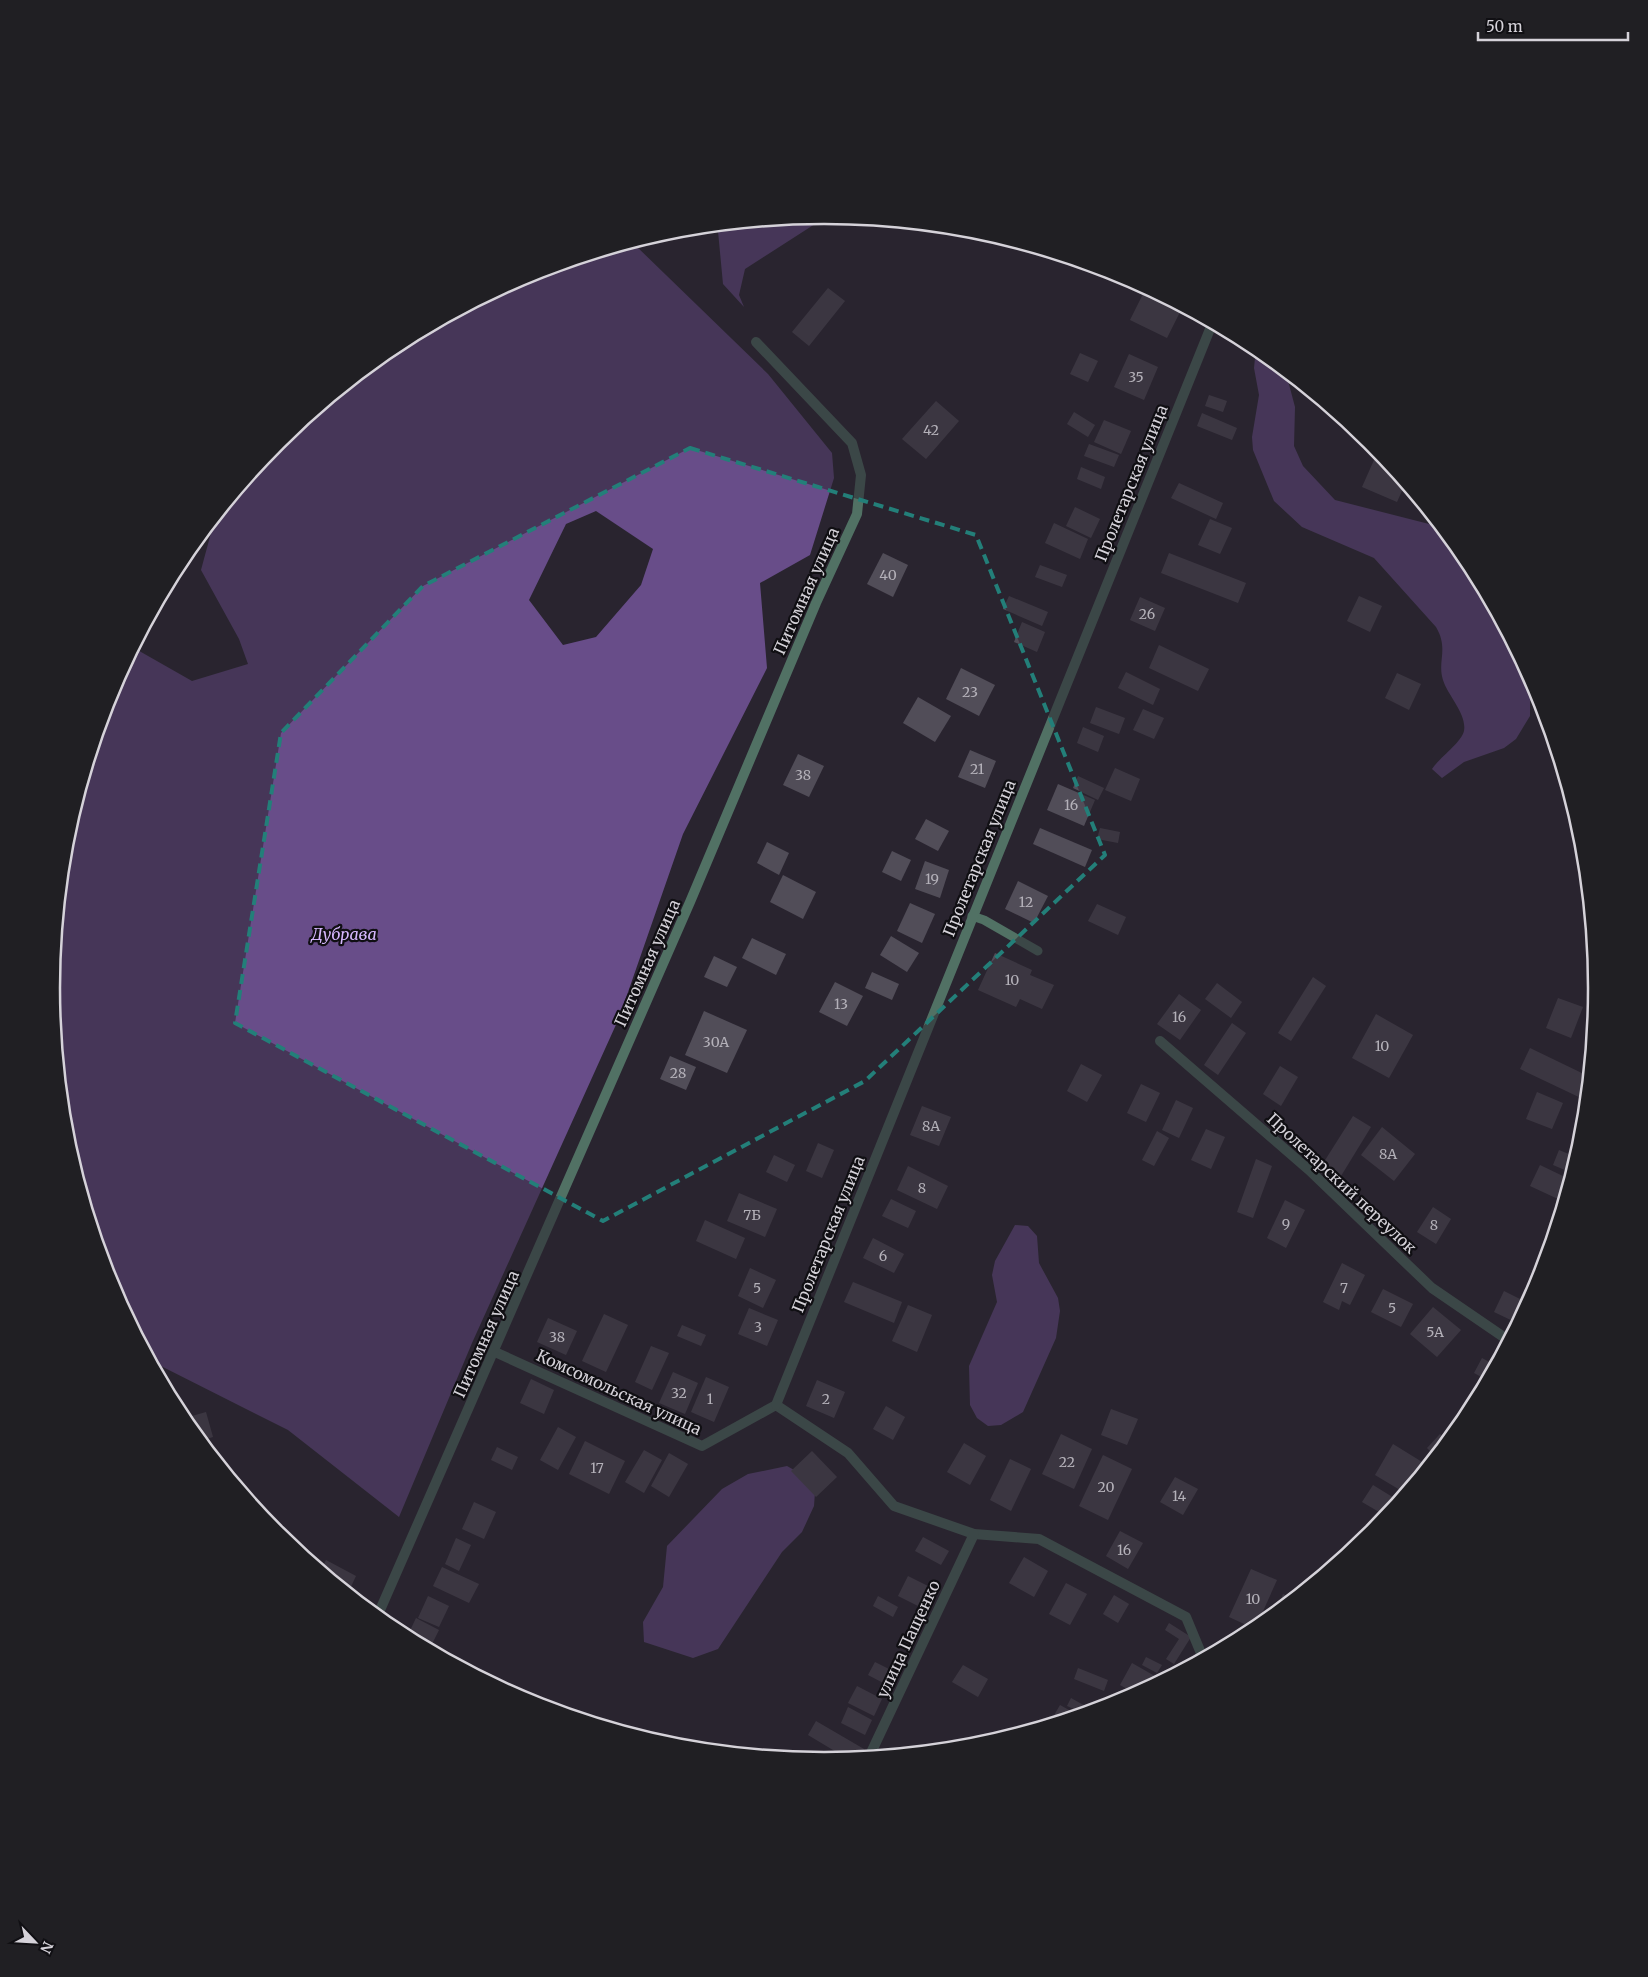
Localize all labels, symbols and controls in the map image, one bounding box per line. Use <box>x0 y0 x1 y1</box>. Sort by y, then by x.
scale bar <box>1478 10 1628 42</box>
text: 50 m <box>1486 17 1523 36</box>
house number: 35 <box>1128 368 1144 386</box>
street label: Пролетарская улица <box>1090 401 1172 564</box>
house number: 42 <box>923 421 939 439</box>
street label: Питомная улица <box>769 524 843 658</box>
house number: 40 <box>879 566 897 584</box>
house number: 26 <box>1139 605 1155 623</box>
house number: 23 <box>962 683 978 701</box>
house number: 21 <box>970 760 984 778</box>
house number: 38 <box>795 766 811 784</box>
street label: Пролетарская улица <box>938 776 1020 939</box>
house number: 16 <box>1064 796 1078 814</box>
house number: 19 <box>925 870 939 888</box>
house number: 12 <box>1019 893 1033 911</box>
street label: Питомная улица <box>610 896 684 1030</box>
park label: Дубрава <box>310 924 377 944</box>
house number: 10 <box>1005 971 1019 989</box>
house number: 13 <box>834 995 848 1013</box>
house number: 16 <box>1172 1008 1186 1026</box>
house number: 30А <box>703 1033 729 1051</box>
house number: 10 <box>1375 1037 1389 1055</box>
house number: 28 <box>670 1064 686 1082</box>
street label: Пролетарский переулок <box>1263 1108 1421 1258</box>
house number: 8А <box>922 1117 940 1135</box>
house number: 8А <box>1379 1145 1397 1163</box>
street label: Пролетарская улица <box>787 1152 869 1315</box>
house number: 8 <box>918 1179 926 1197</box>
house number: 7Б <box>743 1206 761 1224</box>
house number: 9 <box>1282 1215 1290 1233</box>
house number: 8 <box>1430 1216 1438 1234</box>
house number: 6 <box>879 1247 887 1265</box>
street label: Питомная улица <box>449 1267 523 1401</box>
house number: 5 <box>753 1279 761 1297</box>
house number: 7 <box>1340 1279 1348 1297</box>
house number: 5 <box>1388 1299 1396 1317</box>
house number: 3 <box>754 1318 762 1336</box>
house number: 5А <box>1426 1323 1444 1341</box>
house number: 38 <box>549 1328 565 1346</box>
street label: Комсомольская улица <box>533 1345 705 1439</box>
house number: 32 <box>671 1384 687 1402</box>
house number: 1 <box>707 1390 713 1408</box>
house number: 2 <box>822 1390 830 1408</box>
house number: 22 <box>1059 1453 1075 1471</box>
house number: 17 <box>590 1459 604 1477</box>
house number: 20 <box>1097 1478 1115 1496</box>
house number: 14 <box>1172 1487 1186 1505</box>
house number: 16 <box>1117 1541 1131 1559</box>
street label: улица Пащенко <box>872 1577 944 1701</box>
house number: 10 <box>1246 1590 1260 1608</box>
north arrow <box>10 1917 60 1967</box>
text: N <box>36 1939 57 1956</box>

